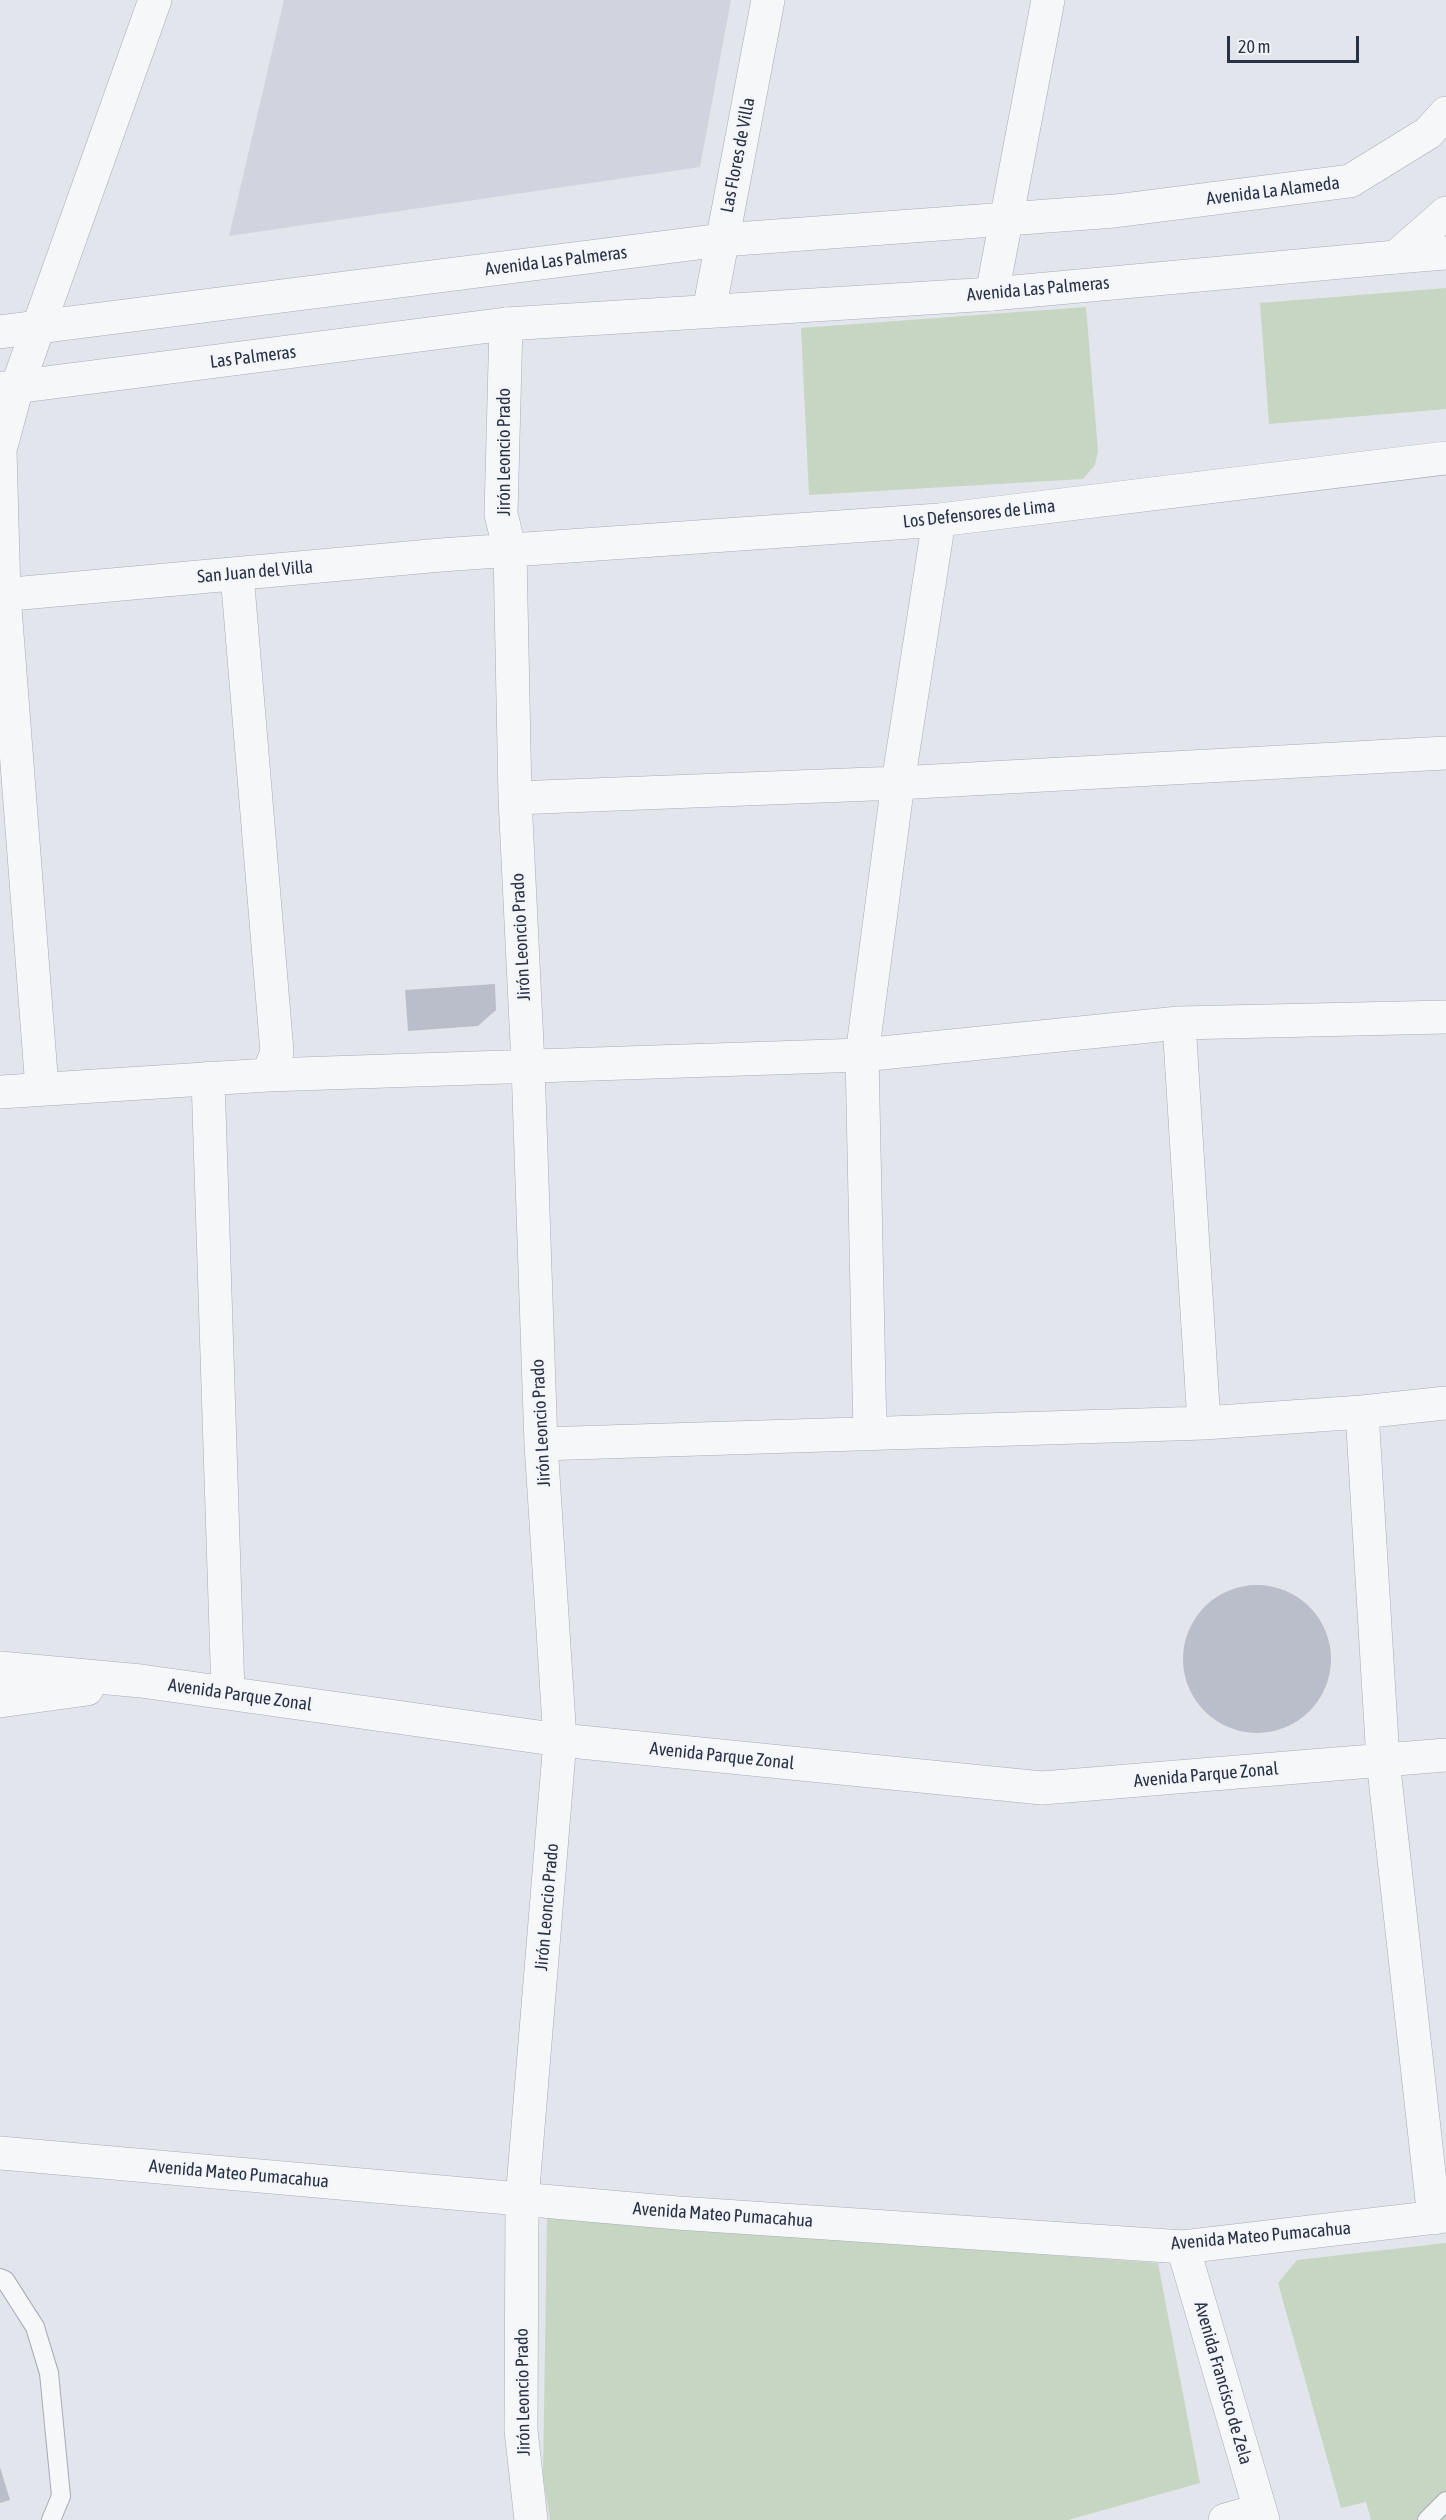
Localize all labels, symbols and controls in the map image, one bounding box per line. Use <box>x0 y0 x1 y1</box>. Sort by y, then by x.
scale bar <box>1230 24 1362 62</box>
text: 20 m <box>1238 36 1270 57</box>
street label: Las Flores de Villa <box>716 96 760 214</box>
street label: Avenida La Alameda <box>1205 172 1341 210</box>
street label: Avenida Las Palmeras <box>484 242 628 280</box>
street label: Avenida Las Palmeras <box>966 272 1110 306</box>
street label: Las Palmeras <box>209 341 297 373</box>
street label: Jirón Leoncio Prado <box>493 388 515 516</box>
street label: Los Defensores de Lima <box>902 495 1056 533</box>
street label: San Juan del Villa <box>196 556 314 588</box>
street label: Jirón Leoncio Prado <box>507 873 535 1001</box>
street label: Jirón Leoncio Prado <box>527 1359 555 1487</box>
street label: Avenida Parque Zonal <box>167 1674 313 1716</box>
street label: Avenida Parque Zonal <box>649 1738 795 1774</box>
street label: Avenida Parque Zonal <box>1133 1758 1279 1792</box>
street label: Jirón Leoncio Prado <box>531 1842 563 1972</box>
street label: Avenida Mateo Pumacahua <box>148 2155 330 2193</box>
street label: Avenida Mateo Pumacahua <box>632 2198 814 2232</box>
street label: Avenida Mateo Pumacahua <box>1170 2217 1352 2255</box>
street label: Avenida Francisco de Zela <box>1189 2299 1257 2467</box>
street label: Jirón Leoncio Prado <box>511 2328 535 2456</box>

